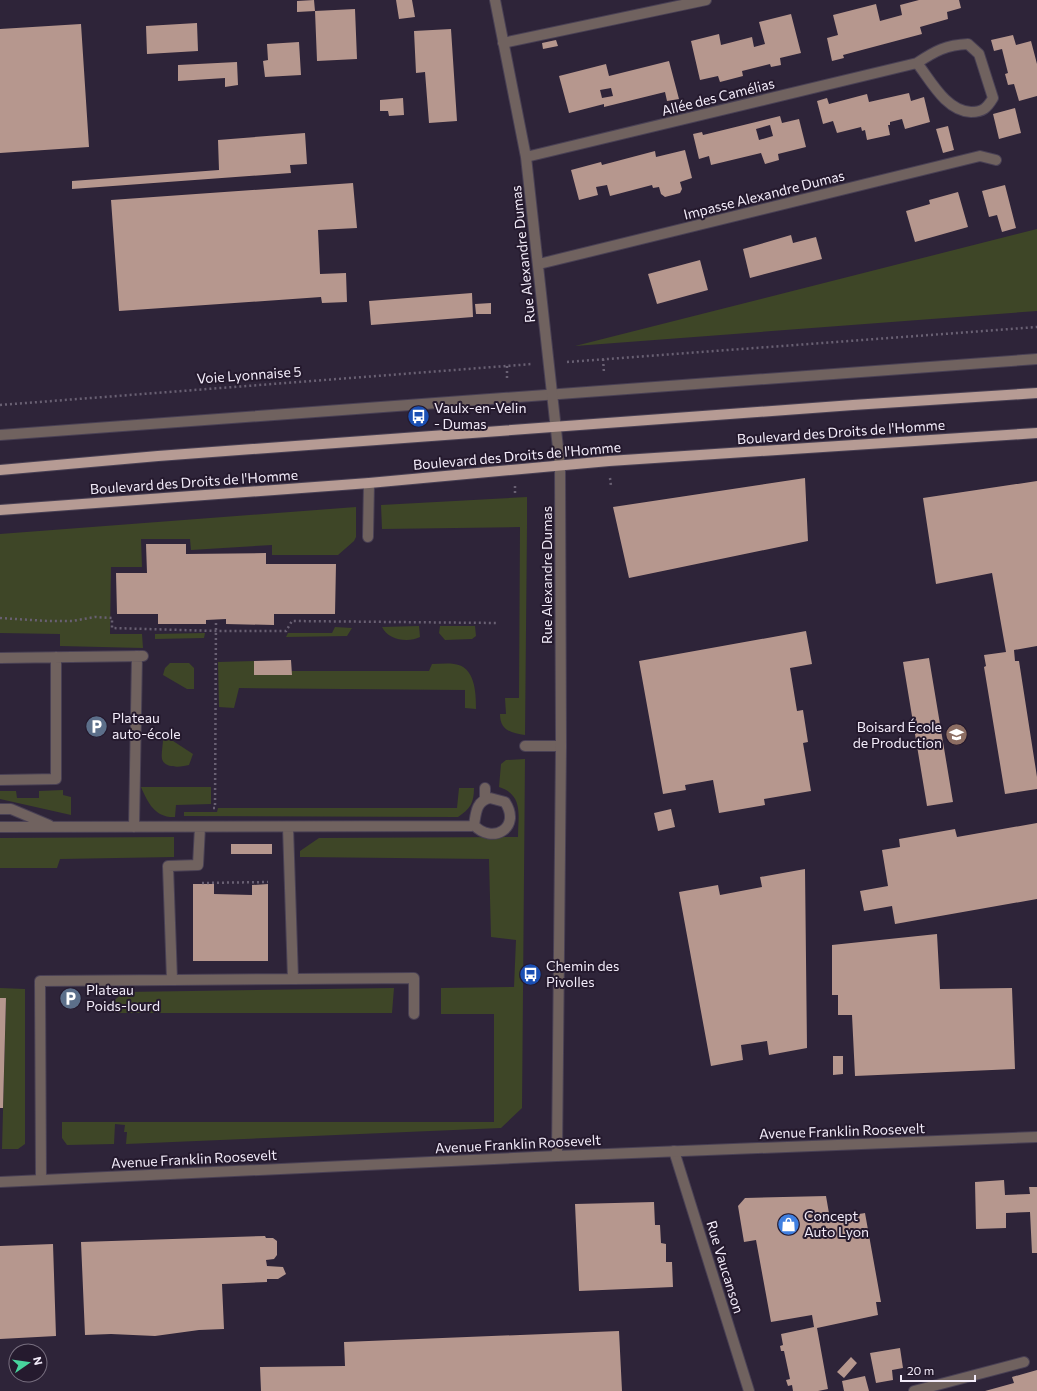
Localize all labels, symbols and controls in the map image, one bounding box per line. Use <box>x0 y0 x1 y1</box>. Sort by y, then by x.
street label: Allée des Camélias <box>659 74 776 119</box>
street label: Impasse Alexandre Dumas <box>682 166 846 223</box>
street label: Rue Alexandre Dumas <box>507 184 538 324</box>
street label: Voie Lyonnaise 5 <box>196 362 302 387</box>
place label: Vaulx-en-Velin - Dumas <box>434 399 526 432</box>
bus stop icon: Vaulx-en-Velin - Dumas <box>405 403 431 429</box>
street label: Boulevard des Droits de l'Homme <box>736 416 946 447</box>
street label: Boulevard des Droits de l'Homme <box>412 438 622 473</box>
street label: Boulevard des Droits de l'Homme <box>89 466 299 497</box>
street label: Rue Alexandre Dumas <box>538 506 555 644</box>
place label: Plateau auto-école <box>112 709 181 742</box>
parking icon: Plateau auto-école <box>83 713 109 739</box>
place label: Boisard École de Production <box>853 718 942 751</box>
school or university icon: Boisard École de Production <box>944 722 970 748</box>
place label: Chemin des Pivolles <box>546 957 619 990</box>
bus stop icon: Chemin des Pivolles <box>518 961 544 987</box>
place label: Plateau Poids-lourd <box>86 981 160 1014</box>
parking icon: Plateau Poids-lourd <box>58 985 84 1011</box>
street label: Avenue Franklin Roosevelt <box>759 1119 926 1142</box>
street label: Avenue Franklin Roosevelt <box>435 1131 602 1156</box>
street label: Avenue Franklin Roosevelt <box>111 1146 278 1171</box>
place label: Concept Auto Lyon <box>804 1207 869 1240</box>
shop icon: Concept Auto Lyon <box>775 1211 801 1237</box>
street label: Rue Vaucanson <box>703 1218 748 1315</box>
north arrow <box>8 1343 48 1383</box>
text: N <box>31 1355 45 1366</box>
scale bar <box>901 1357 975 1383</box>
text: 20 m <box>907 1363 934 1377</box>

